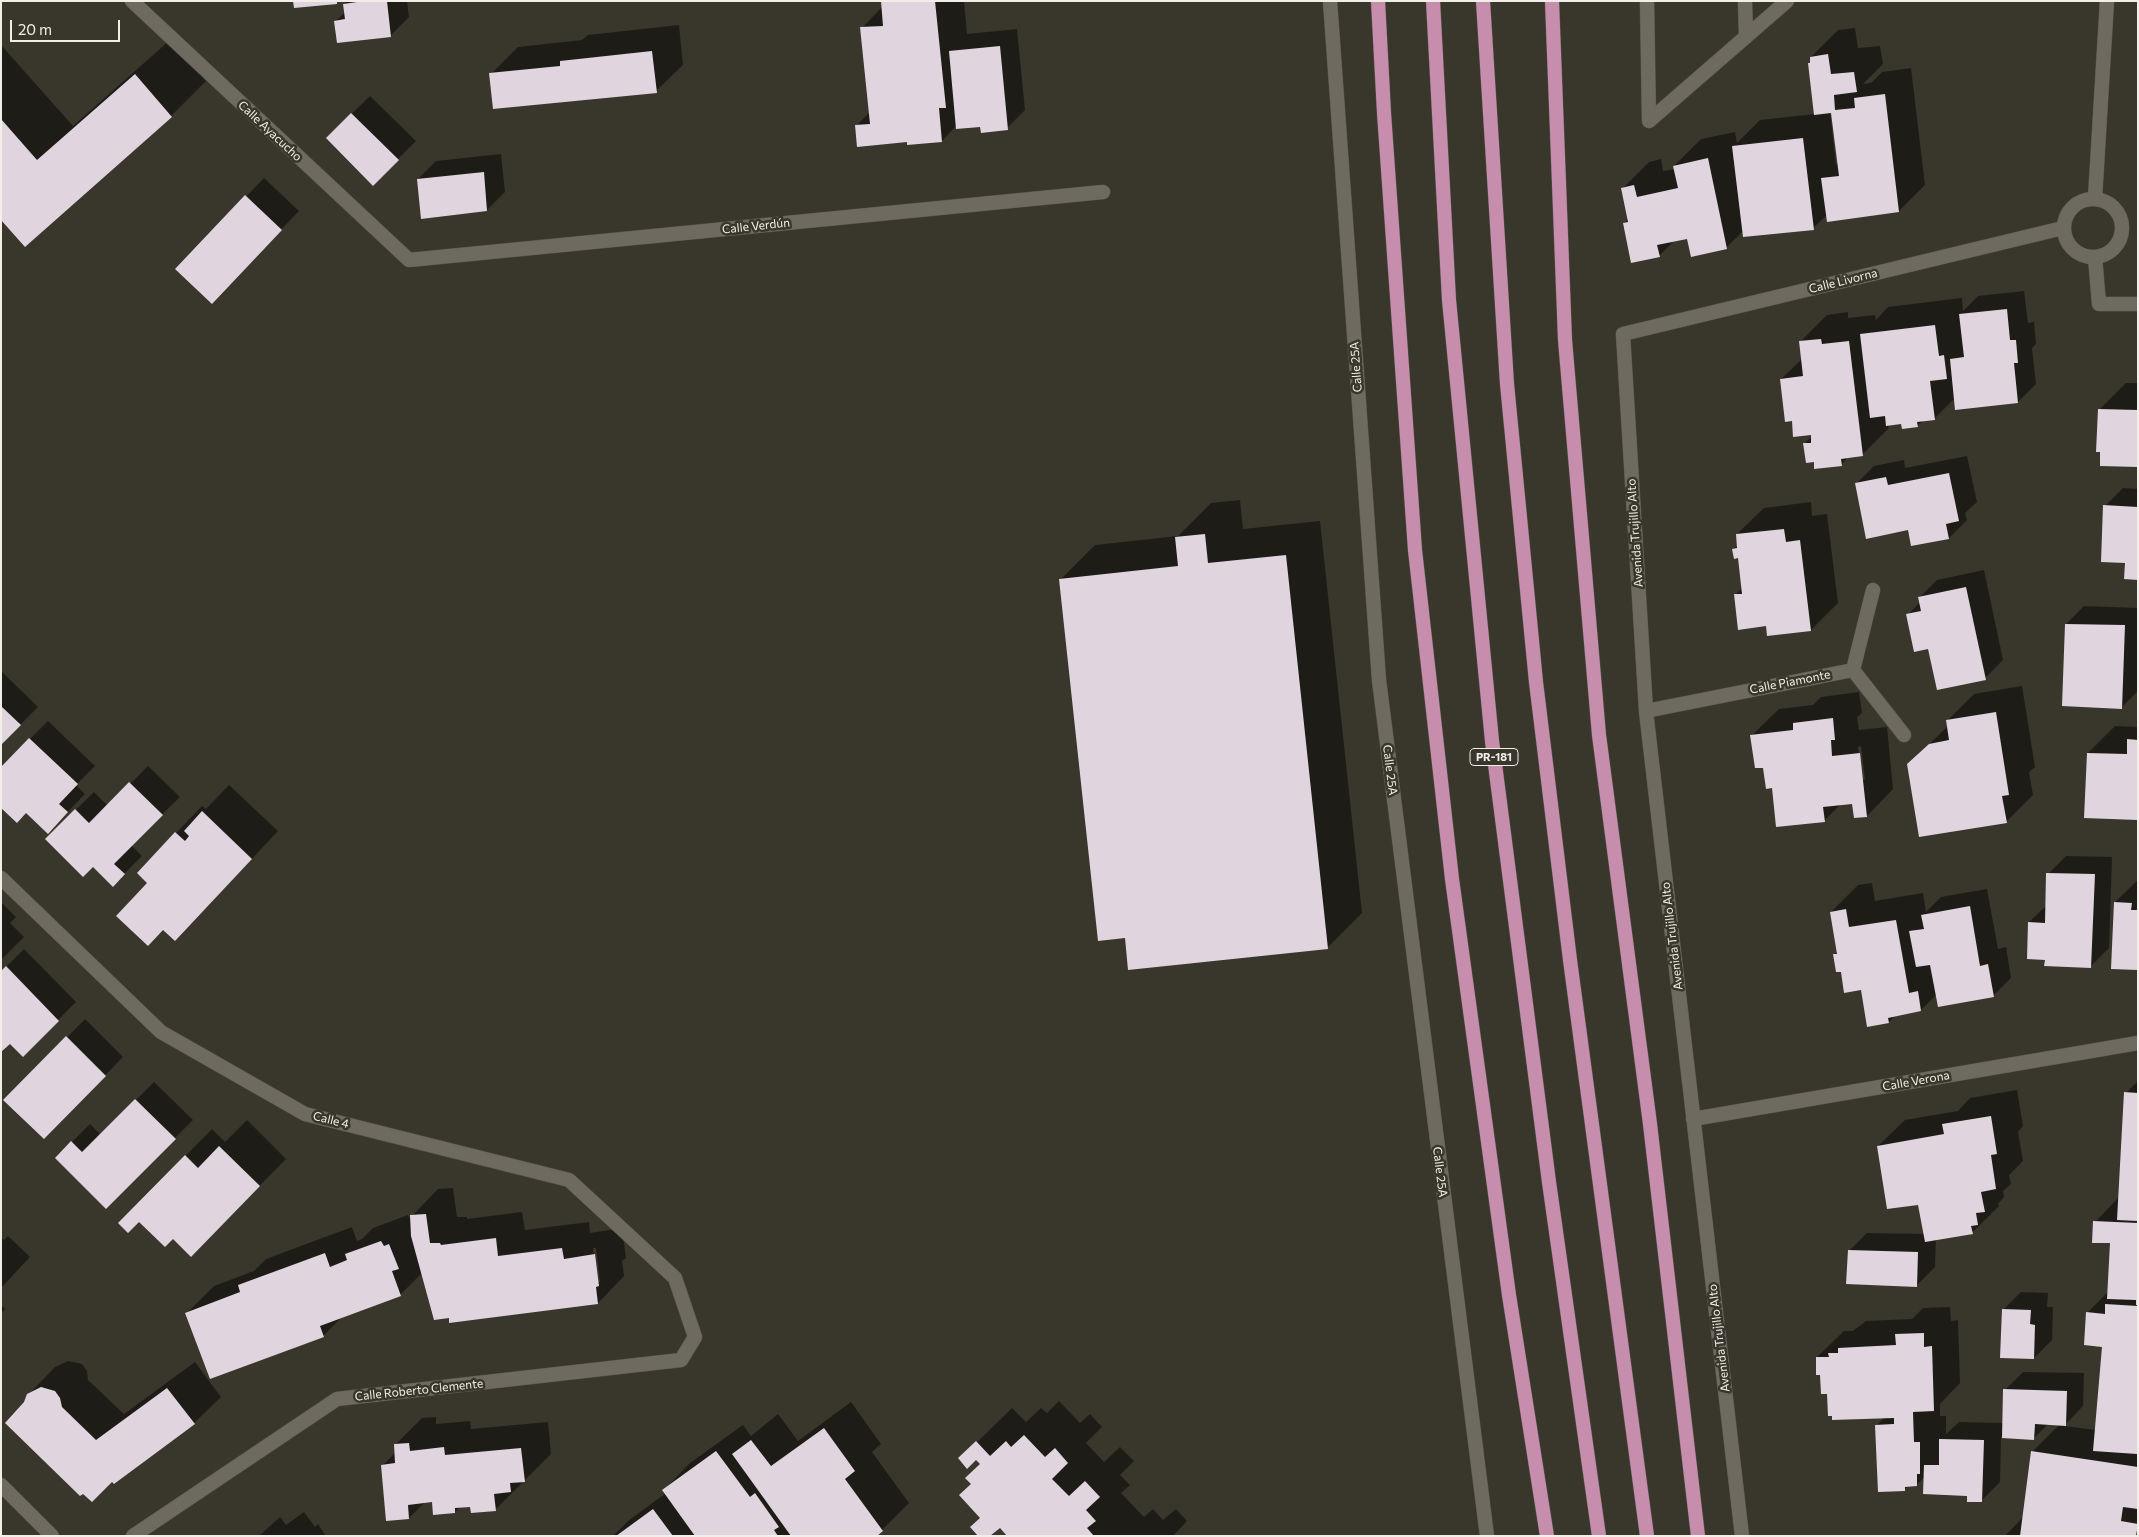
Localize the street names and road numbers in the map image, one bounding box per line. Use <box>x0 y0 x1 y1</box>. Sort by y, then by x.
street label: Calle Ayacucho <box>235 98 305 164</box>
street label: Calle Verdún <box>721 215 791 237</box>
street label: Calle Livorna <box>1807 266 1879 296</box>
street label: Calle 25A <box>1347 341 1365 393</box>
street label: Avenida Trujillo Alto <box>1624 478 1646 588</box>
street label: Calle Piamonte <box>1748 667 1832 697</box>
street label: Calle 25A <box>1380 744 1400 796</box>
road number: PR-181 <box>1470 749 1518 766</box>
street label: Avenida Trujillo Alto <box>1658 881 1686 991</box>
street label: Calle Verona <box>1881 1068 1951 1094</box>
street label: Calle 4 <box>312 1109 350 1131</box>
street label: Calle 25A <box>1430 1146 1450 1198</box>
street label: Avenida Trujillo Alto <box>1705 1283 1733 1393</box>
street label: Calle Roberto Clemente <box>354 1376 484 1404</box>

